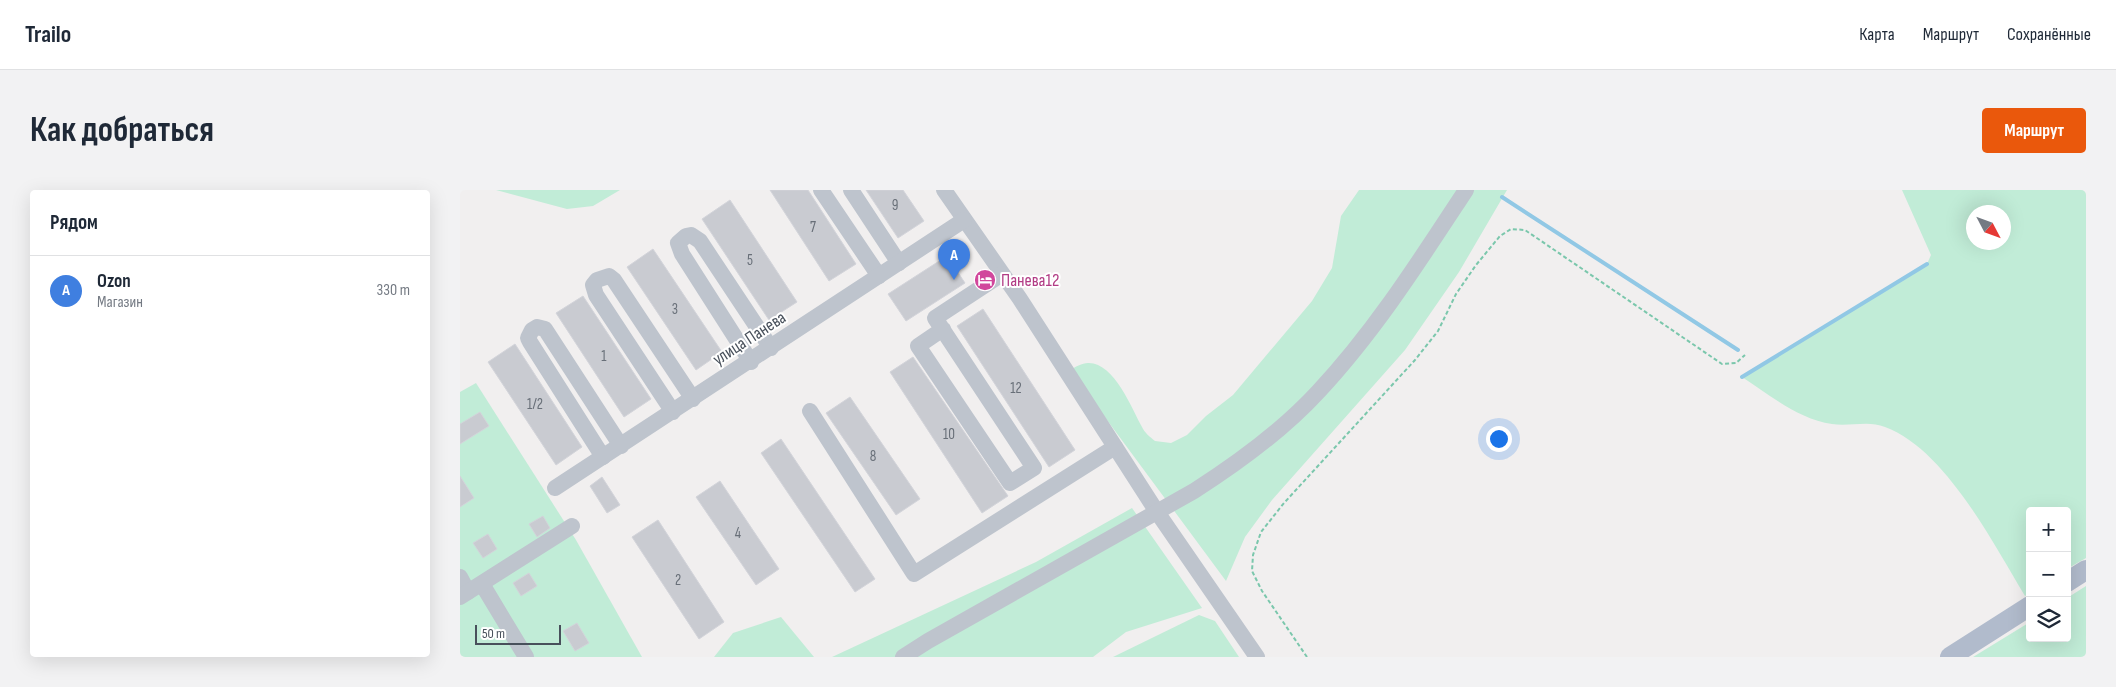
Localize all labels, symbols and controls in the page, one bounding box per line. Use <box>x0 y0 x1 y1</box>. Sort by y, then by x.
text: Trailo <box>25 20 71 49</box>
text: Карта <box>1859 24 1895 45</box>
text: Маршрут <box>1923 24 1979 45</box>
text: Сохранённые <box>2007 24 2091 45</box>
button: Маршрут <box>1982 108 2086 153</box>
text: Как добраться <box>30 109 214 152</box>
house number: 9 <box>892 196 898 215</box>
north arrow <box>1966 205 2011 250</box>
text: Рядом <box>50 210 98 235</box>
house number: 7 <box>810 218 816 237</box>
pin: A <box>938 239 970 280</box>
house number: 5 <box>747 251 753 270</box>
hotel icon: Панева12 <box>973 268 997 292</box>
text: Ozon <box>97 270 131 293</box>
place label: Панева12 <box>1001 270 1059 291</box>
text: A <box>62 281 70 300</box>
text: 330 m <box>377 281 410 300</box>
text: Магазин <box>97 293 143 312</box>
house number: 3 <box>672 300 678 319</box>
street label: улица Панева <box>709 307 790 370</box>
house number: 1 <box>601 347 607 366</box>
house number: 12 <box>1010 379 1022 398</box>
house number: 1/2 <box>527 395 543 414</box>
house number: 10 <box>943 425 955 444</box>
your location <box>1486 426 1512 452</box>
house number: 8 <box>870 447 876 466</box>
map controls <box>2026 507 2071 642</box>
button: + <box>2026 507 2071 552</box>
house number: 4 <box>735 524 741 543</box>
button: − <box>2026 552 2071 597</box>
house number: 2 <box>675 571 681 590</box>
button: layers <box>2026 597 2071 642</box>
scale bar <box>475 622 561 645</box>
text: 50 m <box>482 625 505 642</box>

